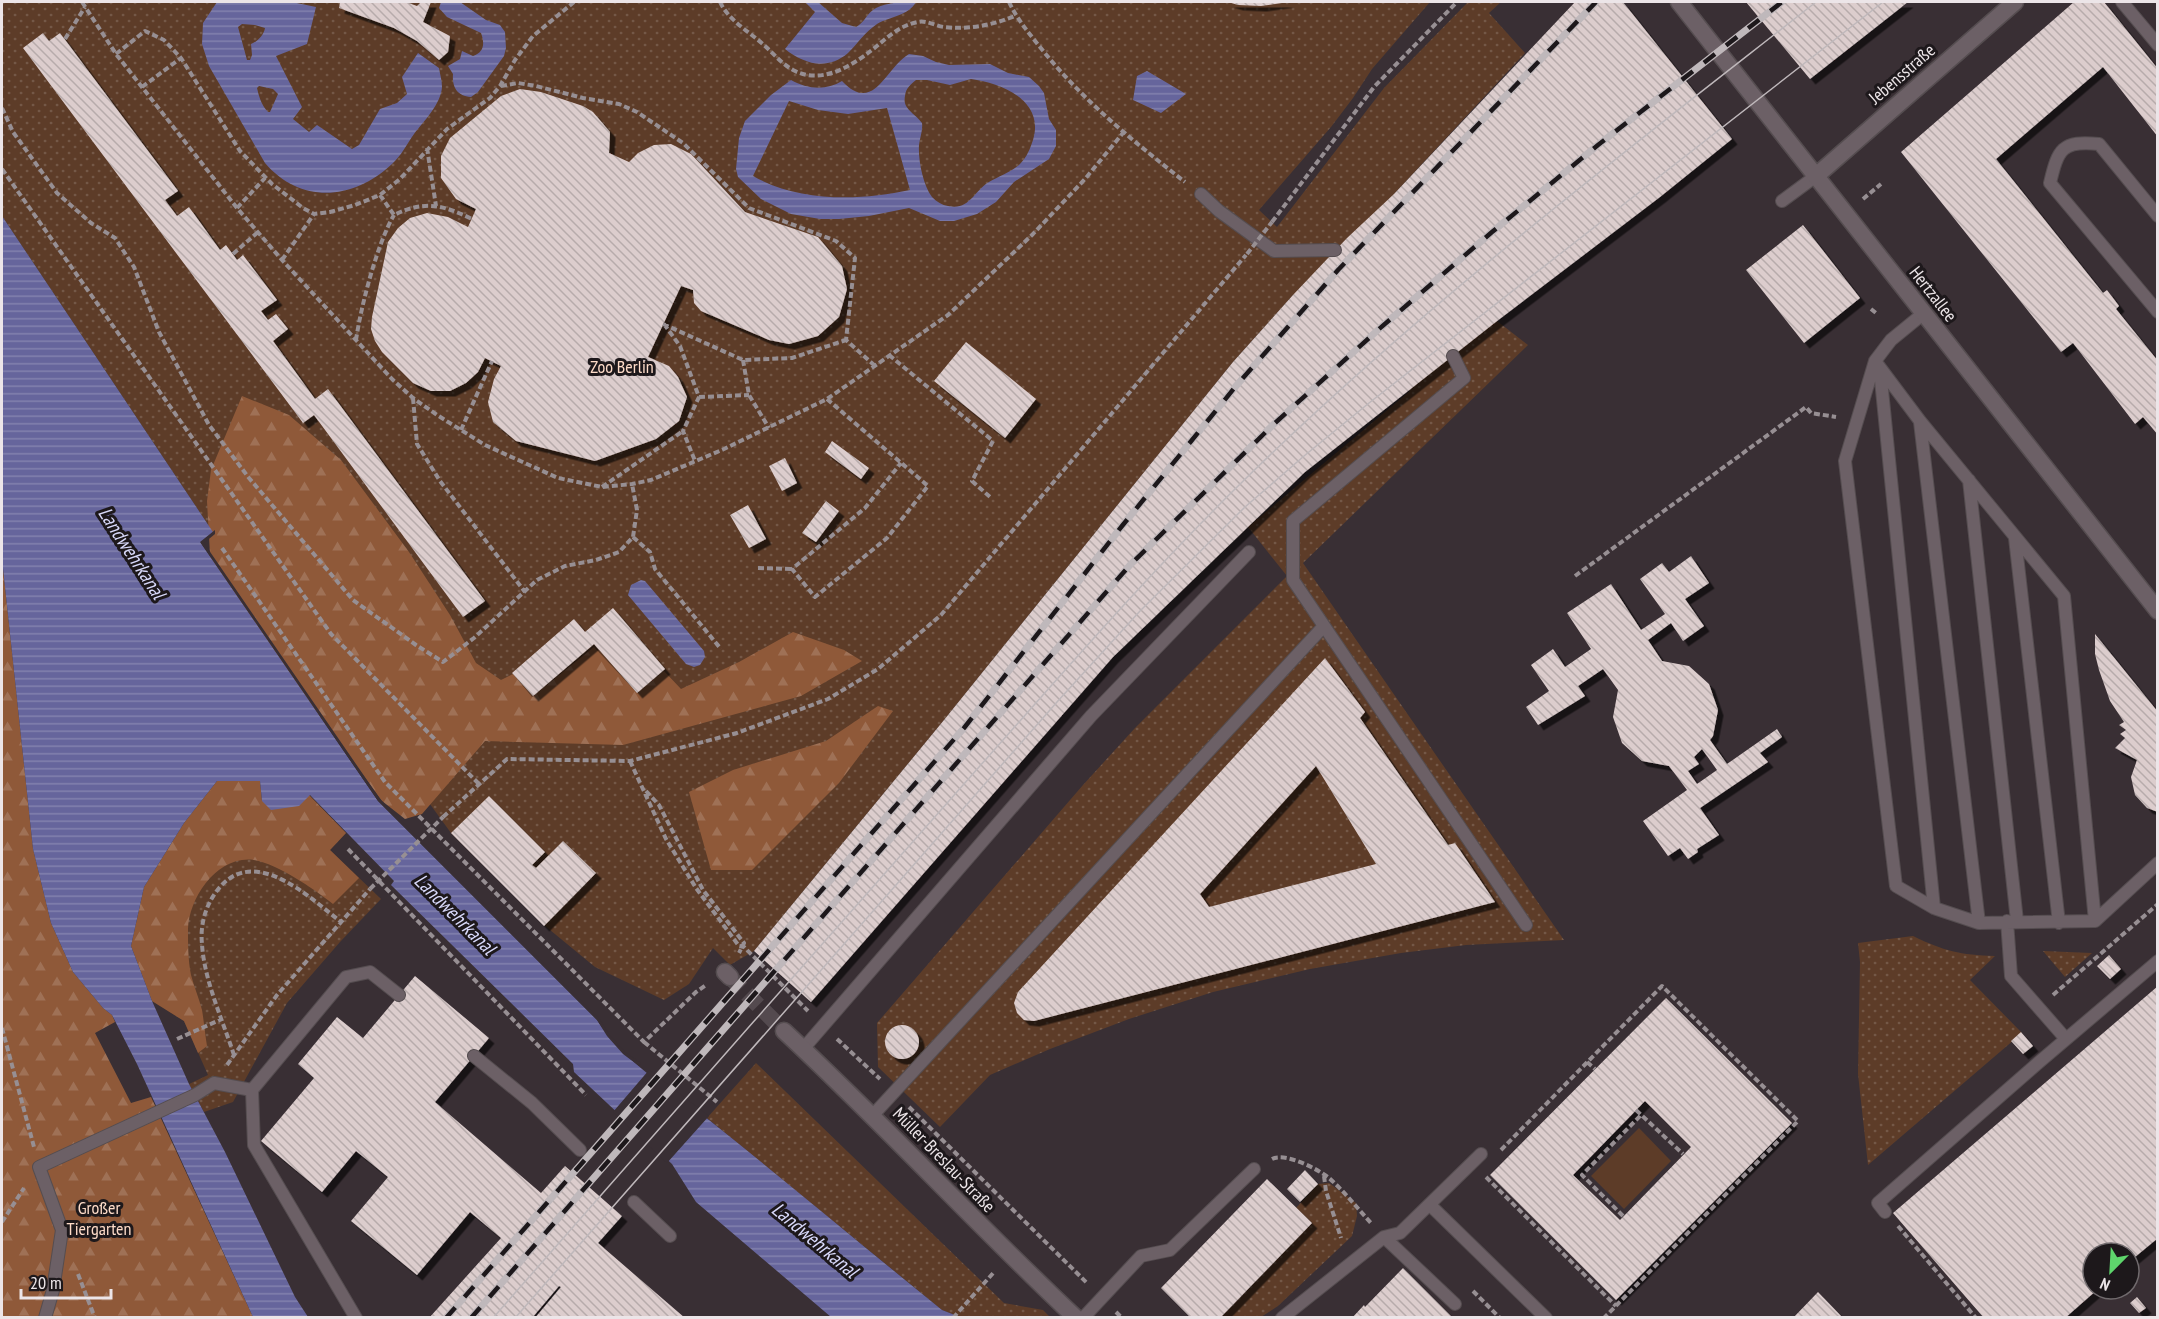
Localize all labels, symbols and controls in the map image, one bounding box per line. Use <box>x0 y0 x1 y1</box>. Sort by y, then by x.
street label: Jebensstraße <box>1863 39 1940 109</box>
street label: Hertzallee <box>1905 261 1962 326</box>
park label: Zoo Berlin <box>590 355 654 378</box>
water label: Landwehrkanal <box>93 502 173 606</box>
water label: Landwehrkanal <box>409 868 503 962</box>
street label: Müller-Breslau-Straße <box>888 1102 1000 1217</box>
park label: Großer Tiergarten <box>67 1196 131 1240</box>
water label: Landwehrkanal <box>766 1196 865 1285</box>
north arrow <box>2081 1241 2141 1301</box>
scale bar <box>21 1262 111 1300</box>
text: 20 m <box>30 1271 62 1294</box>
text: N <box>2097 1274 2113 1296</box>

